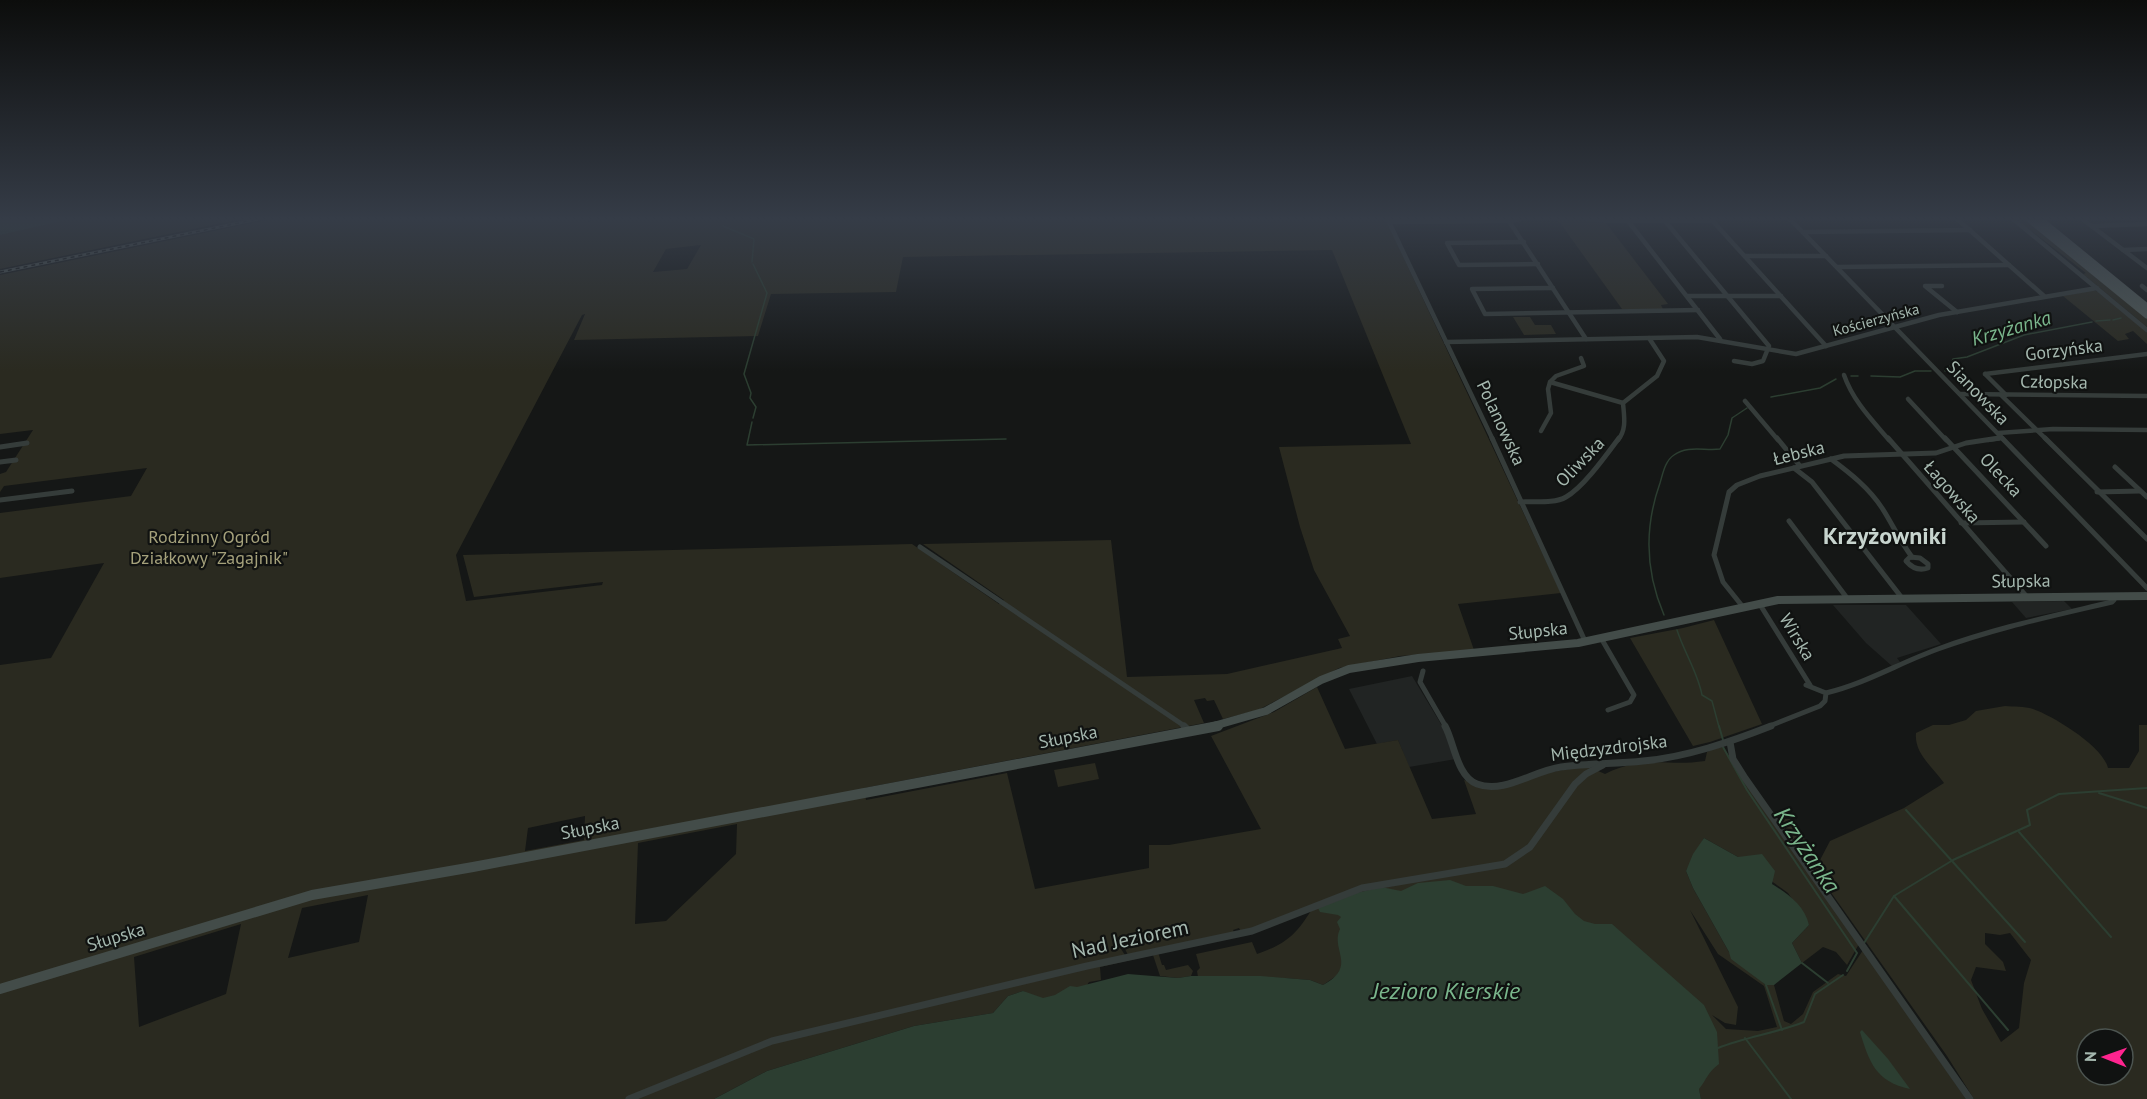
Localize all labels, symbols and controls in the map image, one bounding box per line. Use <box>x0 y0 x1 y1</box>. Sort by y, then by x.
street label: Kościerzyńska <box>1830 299 1921 340</box>
water label: Krzyżanka <box>1968 304 2054 352</box>
street label: Gorzyńska <box>2024 333 2104 366</box>
street label: Sianowska <box>1942 356 2015 430</box>
street label: Człopska <box>2020 369 2088 394</box>
street label: Polanowska <box>1472 377 1531 469</box>
street label: Oliwska <box>1550 432 1609 491</box>
street label: Łebska <box>1771 435 1827 470</box>
street label: Olecka <box>1975 448 2028 502</box>
street label: Łagowska <box>1919 456 1986 528</box>
district label: Krzyżowniki <box>1823 520 1947 551</box>
park label: Rodzinny Ogród Działkowy "Zagajnik" <box>130 525 288 569</box>
street label: Słupska <box>1991 568 2051 593</box>
street label: Wirska <box>1774 609 1820 665</box>
street label: Słupska <box>1507 616 1569 645</box>
street label: Słupska <box>1037 720 1099 753</box>
street label: Międzyzdrojska <box>1549 729 1669 766</box>
water label: Krzyżanka <box>1767 801 1848 899</box>
street label: Słupska <box>559 811 621 844</box>
street label: Nad Jeziorem <box>1069 913 1191 964</box>
street label: Słupska <box>84 917 148 956</box>
water label: Jezioro Kierskie <box>1370 975 1520 1006</box>
north arrow <box>2075 1027 2135 1087</box>
text: N <box>2080 1051 2100 1062</box>

